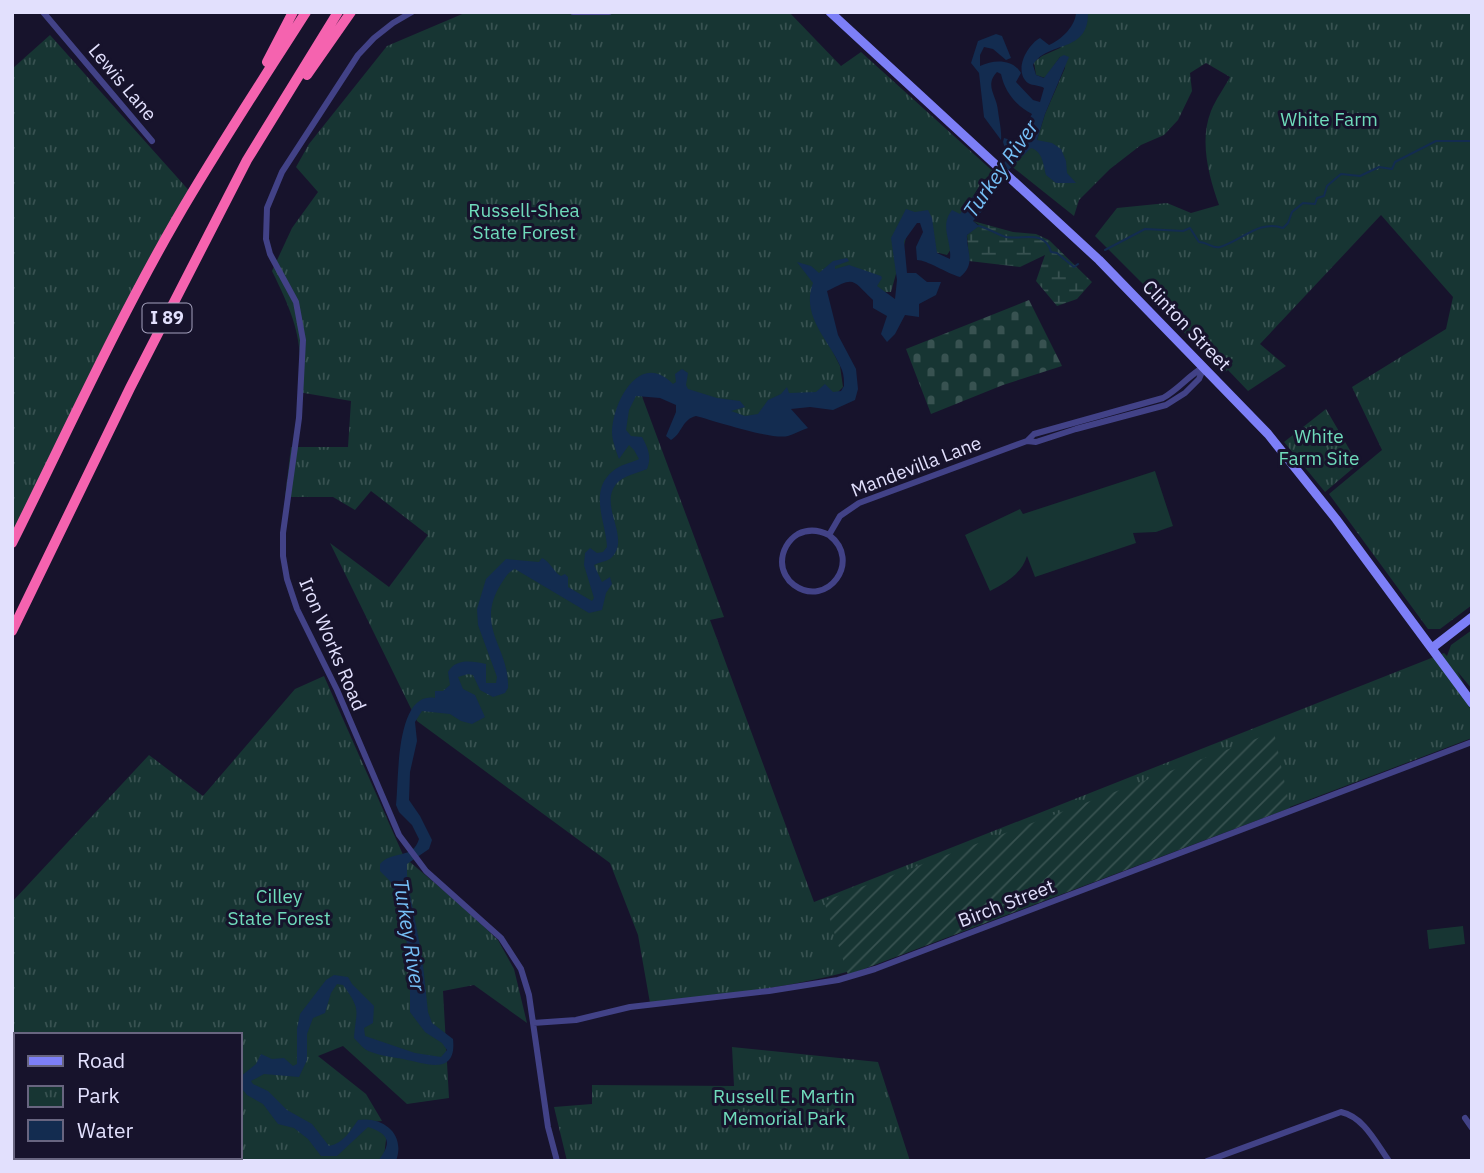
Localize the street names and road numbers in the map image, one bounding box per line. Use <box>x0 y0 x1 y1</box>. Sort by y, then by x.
street label: Lewis Lane <box>84 38 162 126</box>
street label: Clinton Street <box>1138 275 1236 375</box>
road number: I 89 <box>142 304 192 332</box>
street label: Mandevilla Lane <box>848 430 984 502</box>
street label: Iron Works Road <box>294 574 372 714</box>
street label: Birch Street <box>955 874 1057 932</box>

